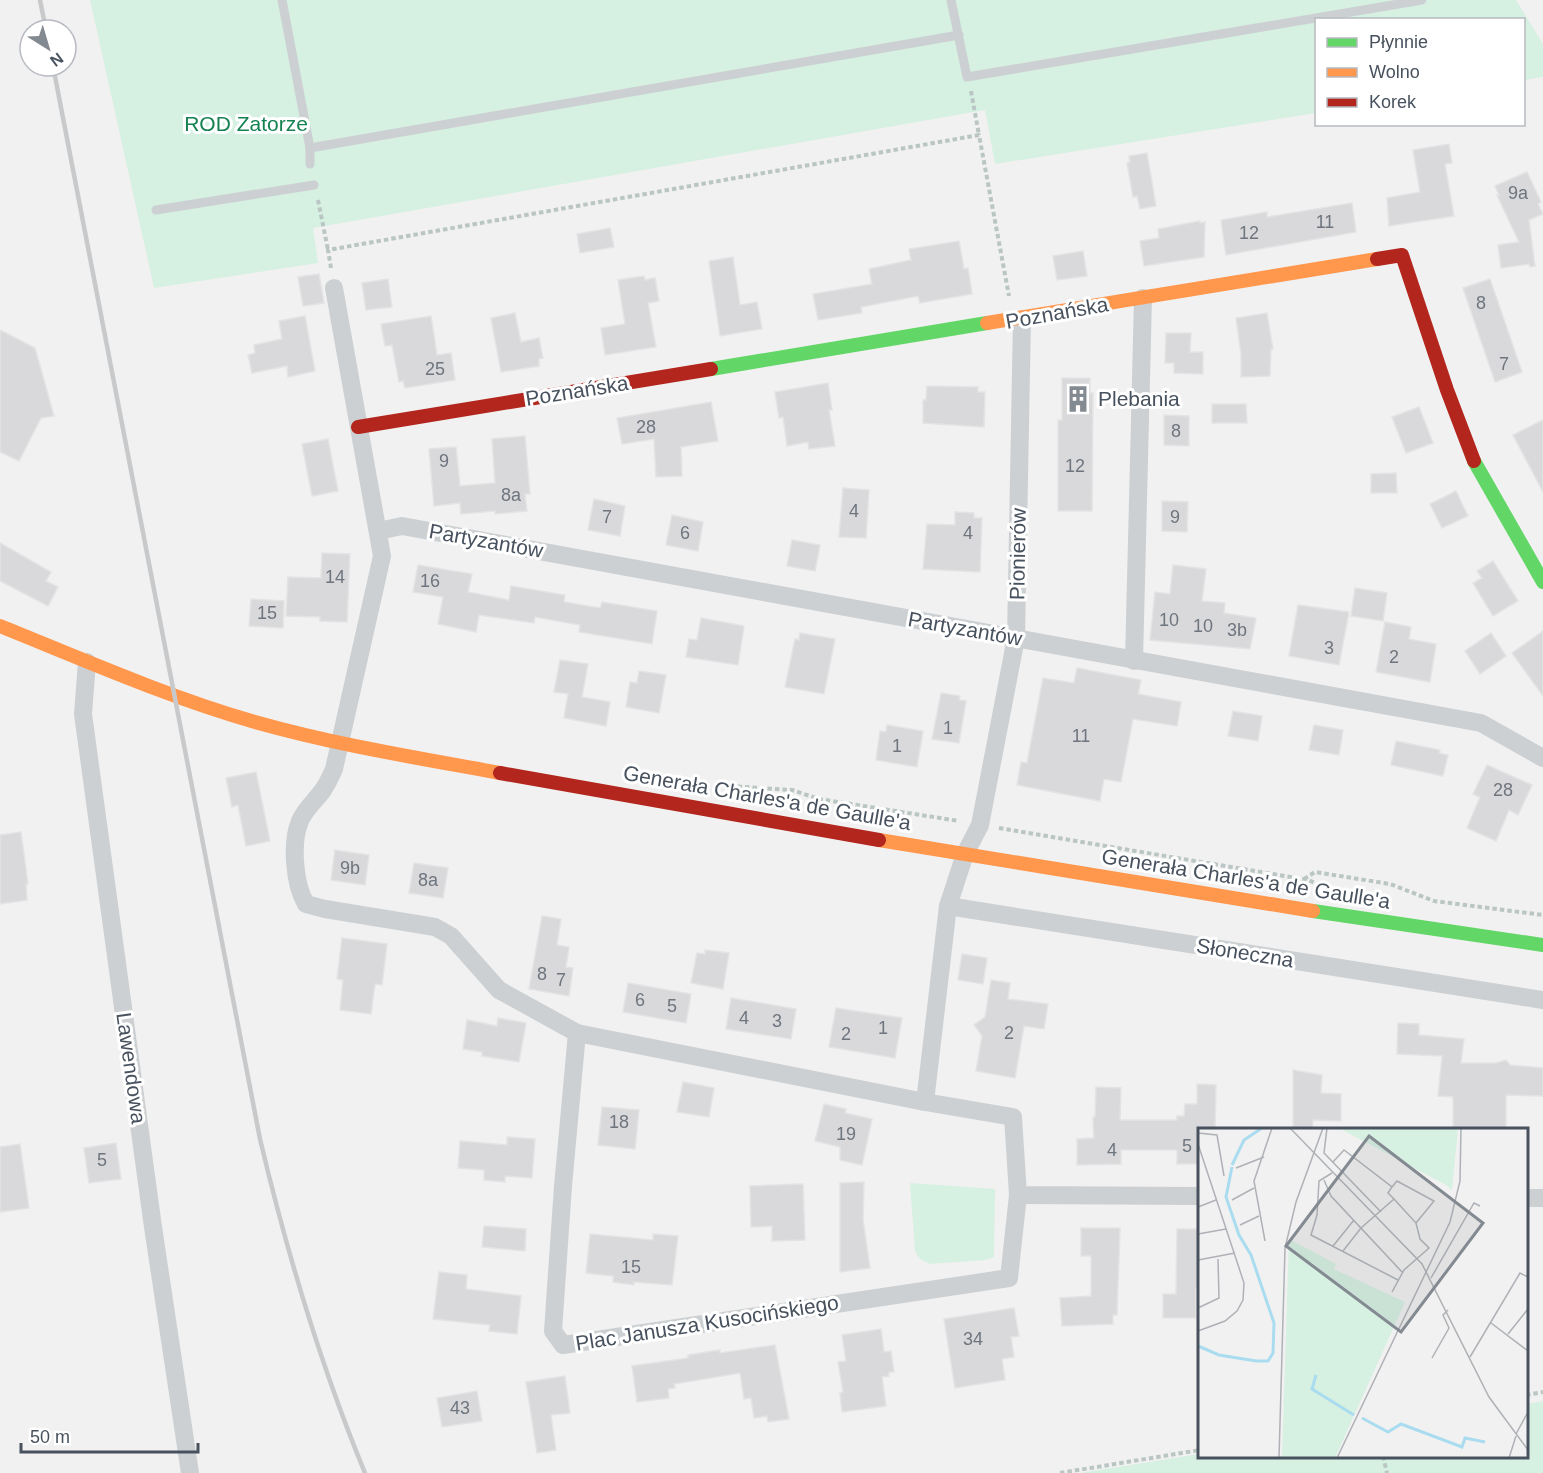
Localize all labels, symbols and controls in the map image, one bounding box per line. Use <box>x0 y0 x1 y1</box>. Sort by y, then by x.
north arrow <box>18 18 78 78</box>
legend <box>1315 18 1525 126</box>
text: Płynnie <box>1369 32 1428 52</box>
text: N <box>47 49 66 70</box>
text: Wolno <box>1369 62 1420 82</box>
text: Korek <box>1369 92 1417 112</box>
park label: ROD Zatorze <box>184 112 308 135</box>
house number: 9a <box>1508 183 1529 203</box>
house number: 11 <box>1316 212 1334 232</box>
house number: 12 <box>1239 223 1259 243</box>
street label: Poznańska <box>1004 292 1110 333</box>
house number: 8 <box>1476 293 1486 313</box>
house number: 7 <box>1499 354 1509 374</box>
house number: 25 <box>425 359 445 379</box>
street label: Poznańska <box>524 371 630 410</box>
building icon: Plebania <box>1063 384 1093 414</box>
place label: Plebania <box>1098 387 1180 410</box>
house number: 28 <box>636 417 656 437</box>
house number: 8 <box>1171 421 1181 441</box>
house number: 9 <box>439 451 449 471</box>
house number: 12 <box>1065 456 1085 476</box>
house number: 8a <box>501 485 522 505</box>
house number: 4 <box>849 501 859 521</box>
house number: 7 <box>602 507 612 527</box>
street label: Pionierów <box>1005 507 1030 600</box>
house number: 9 <box>1170 507 1180 527</box>
street label: Partyzantów <box>427 519 546 562</box>
house number: 6 <box>680 523 690 543</box>
house number: 4 <box>963 523 973 543</box>
house number: 14 <box>325 567 345 587</box>
house number: 16 <box>420 571 440 591</box>
house number: 15 <box>257 603 277 623</box>
street label: Partyzantów <box>906 607 1025 650</box>
house number: 10 <box>1159 610 1179 630</box>
house number: 10 <box>1193 616 1213 636</box>
house number: 3b <box>1227 620 1247 640</box>
house number: 3 <box>1324 638 1334 658</box>
house number: 2 <box>1389 647 1399 667</box>
house number: 1 <box>943 718 953 738</box>
house number: 11 <box>1072 726 1090 746</box>
house number: 1 <box>892 736 902 756</box>
street label: Generała Charles'a de Gaulle'a <box>621 761 913 834</box>
house number: 28 <box>1493 780 1513 800</box>
street label: Generała Charles'a de Gaulle'a <box>1100 844 1392 913</box>
house number: 9b <box>340 858 360 878</box>
house number: 8a <box>418 870 439 890</box>
street label: Słoneczna <box>1195 933 1296 972</box>
house number: 8 <box>537 964 547 984</box>
house number: 7 <box>556 970 566 990</box>
house number: 6 <box>635 990 645 1010</box>
house number: 5 <box>667 996 677 1016</box>
house number: 4 <box>739 1008 749 1028</box>
street label: Lawendowa <box>112 1011 151 1125</box>
house number: 3 <box>772 1011 782 1031</box>
house number: 1 <box>878 1018 888 1038</box>
house number: 2 <box>1004 1023 1014 1043</box>
house number: 2 <box>841 1024 851 1044</box>
house number: 18 <box>609 1112 629 1132</box>
house number: 19 <box>836 1124 856 1144</box>
inset map <box>1198 1128 1528 1458</box>
house number: 5 <box>1182 1136 1192 1156</box>
house number: 4 <box>1107 1140 1117 1160</box>
house number: 5 <box>97 1150 107 1170</box>
house number: 15 <box>621 1257 641 1277</box>
street label: Plac Janusza Kusocińskiego <box>574 1290 840 1355</box>
house number: 34 <box>963 1329 983 1349</box>
house number: 43 <box>450 1398 470 1418</box>
scale bar <box>21 1416 198 1454</box>
text: 50 m <box>30 1427 70 1447</box>

